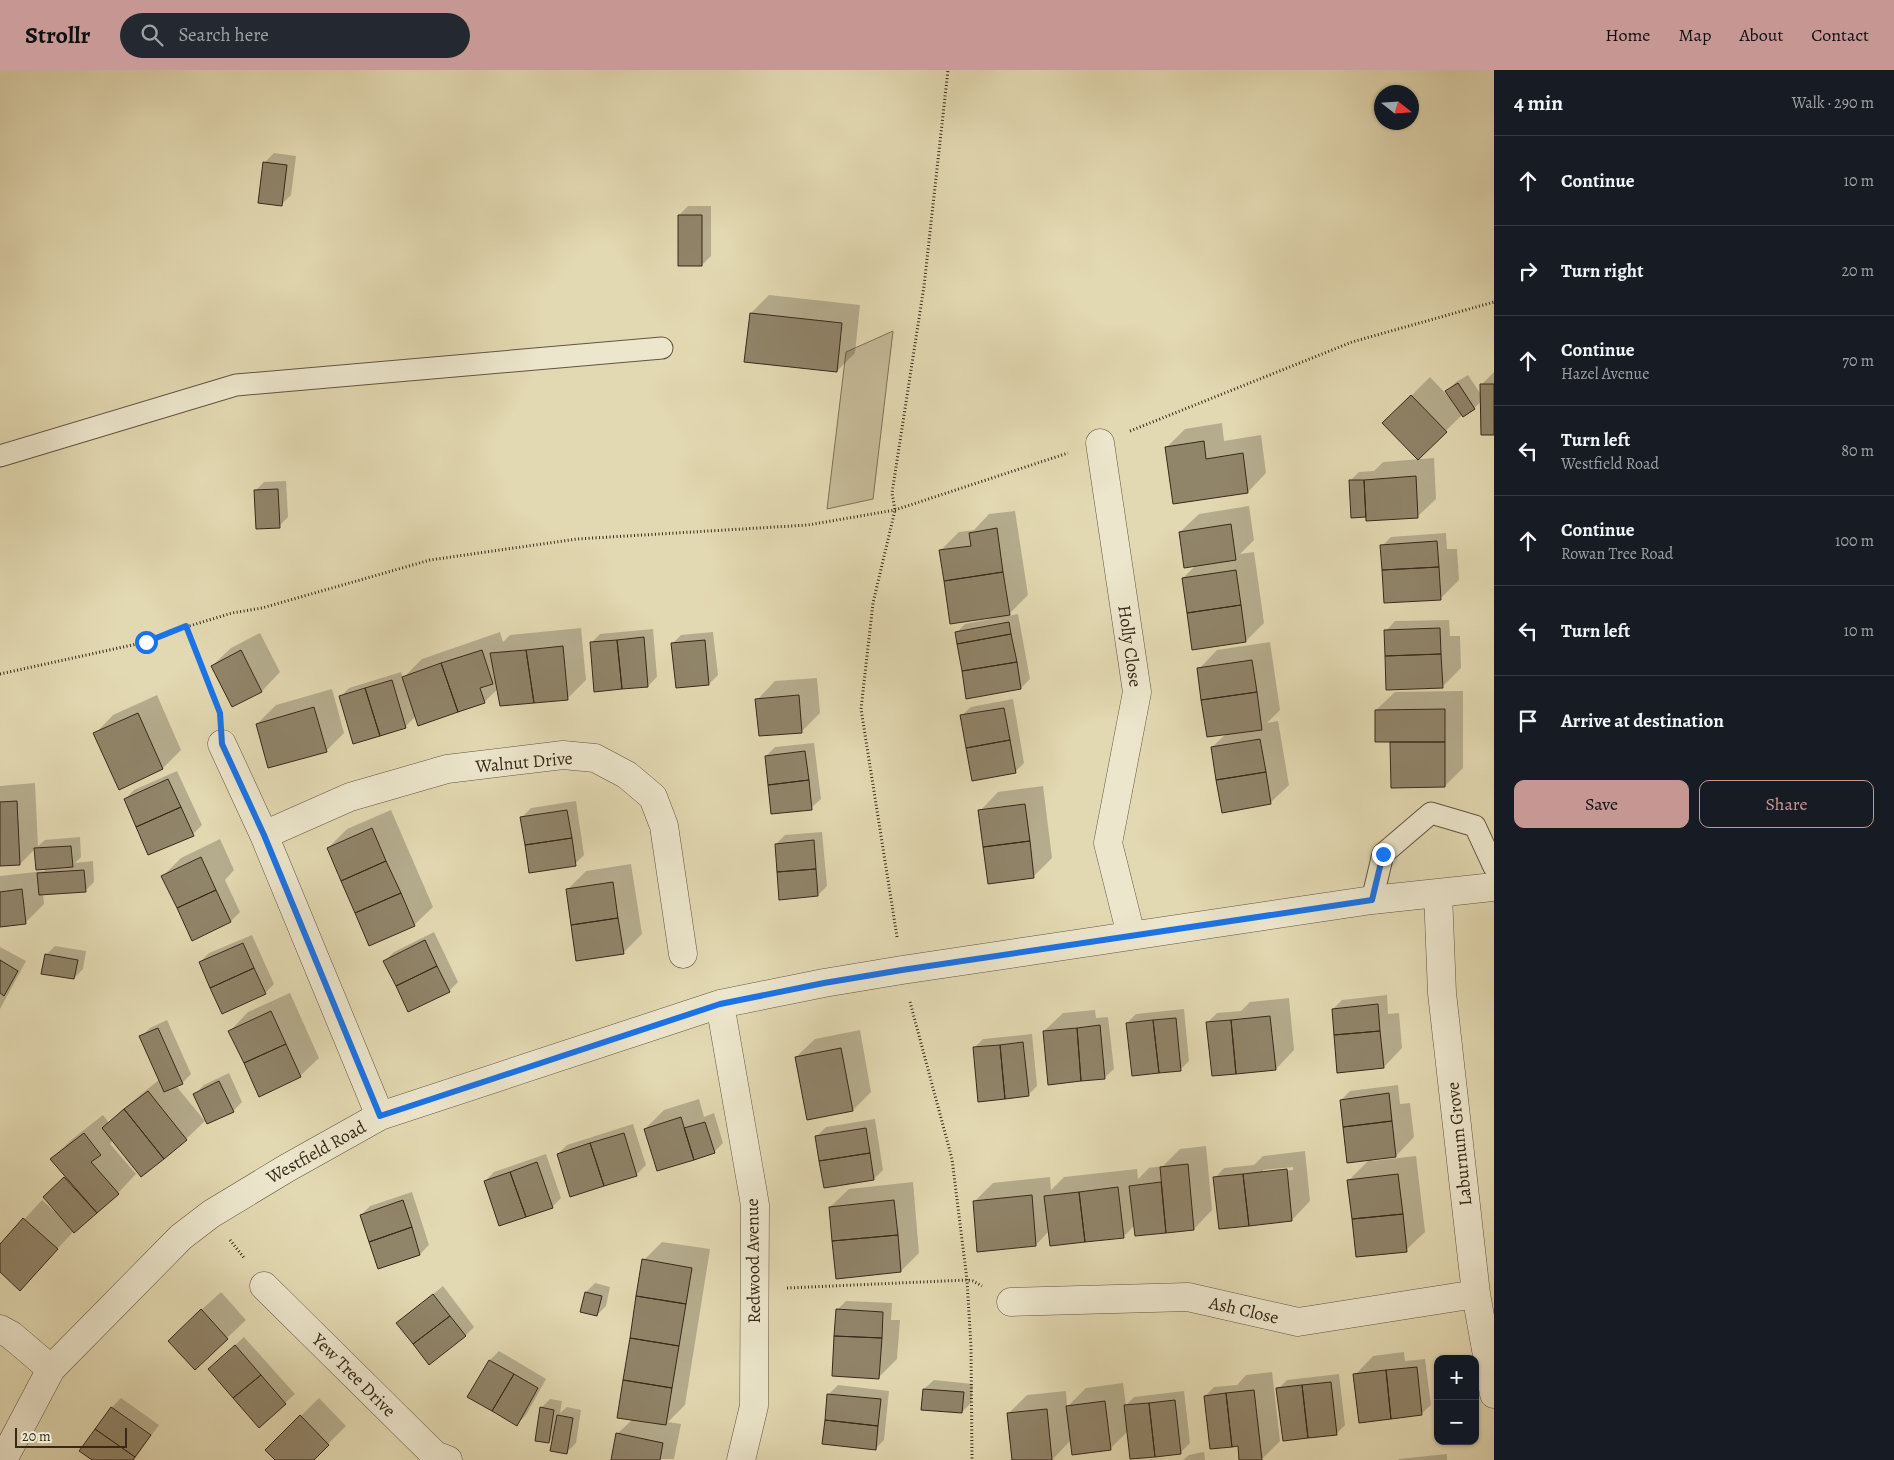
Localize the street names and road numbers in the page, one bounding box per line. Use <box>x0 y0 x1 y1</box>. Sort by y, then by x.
street label: Holly Close <box>1112 603 1148 689</box>
street label: Walnut Drive <box>473 746 574 778</box>
street label: Laburnum Grove <box>1441 1081 1477 1207</box>
street label: Westfield Road <box>261 1115 370 1190</box>
street label: Redwood Avenue <box>740 1198 766 1324</box>
street label: Ash Close <box>1206 1290 1281 1330</box>
street label: Yew Tree Drive <box>306 1327 401 1422</box>

